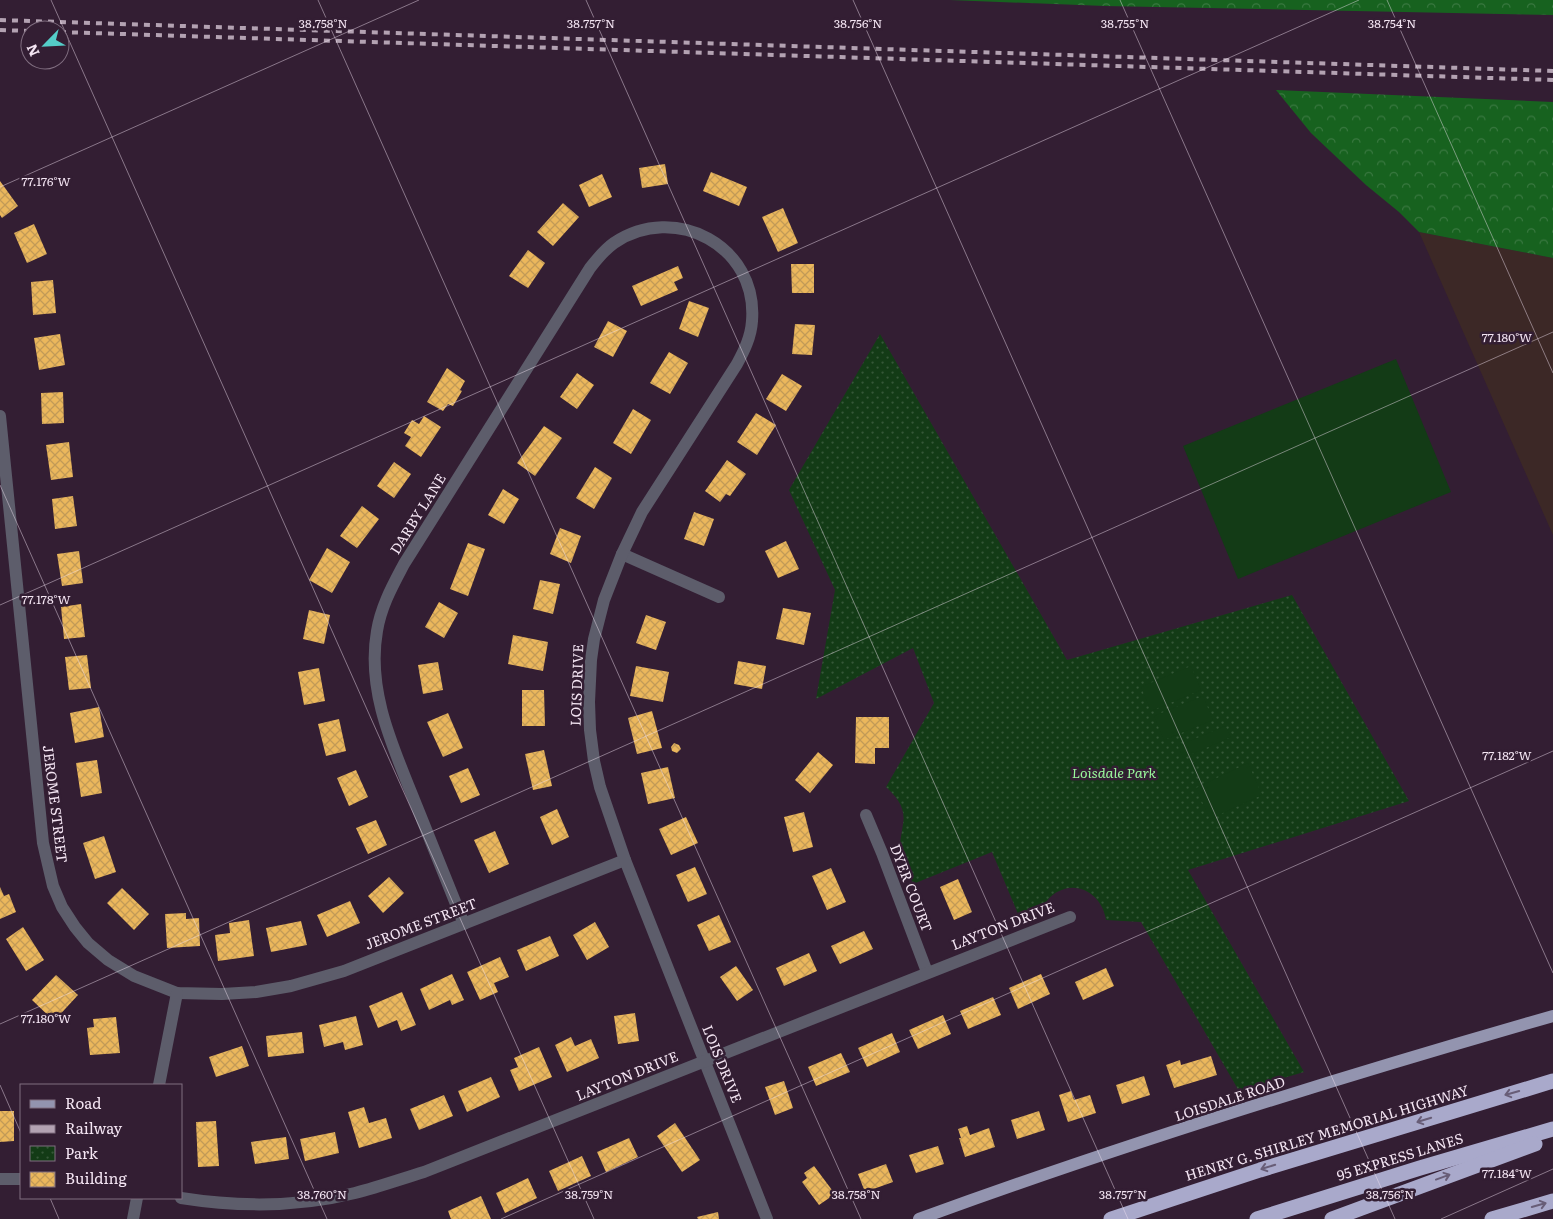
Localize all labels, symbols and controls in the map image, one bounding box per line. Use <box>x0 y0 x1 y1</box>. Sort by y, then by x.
text: 38.758°N <box>299 14 347 32</box>
text: 38.757°N <box>567 14 615 32</box>
text: 38.756°N <box>834 14 882 32</box>
text: 38.755°N <box>1101 14 1149 32</box>
text: 38.754°N <box>1368 14 1416 32</box>
north arrow <box>20 20 70 70</box>
text: N <box>21 41 44 60</box>
text: 77.176°W <box>21 172 71 190</box>
text: 77.180°W <box>1482 328 1532 346</box>
street label: DARBY LANE <box>384 469 450 558</box>
text: 77.178°W <box>21 590 71 608</box>
street label: LOIS DRIVE <box>565 644 587 726</box>
street label: JEROME STREET <box>39 744 73 864</box>
text: 77.182°W <box>1482 746 1532 764</box>
park label: Loisdale Park <box>1072 762 1157 782</box>
street label: DYER COURT <box>886 841 938 935</box>
street label: JEROME STREET <box>362 892 480 954</box>
street label: LAYTON DRIVE <box>948 896 1057 954</box>
text: 77.180°W <box>21 1009 71 1027</box>
street label: LOIS DRIVE <box>698 1022 748 1106</box>
street label: LAYTON DRIVE <box>572 1045 681 1105</box>
street label: LOISDALE ROAD <box>1172 1071 1288 1125</box>
street label: HENRY G. SHIRLEY MEMORIAL HIGHWAY <box>1182 1079 1471 1185</box>
legend <box>20 1084 182 1199</box>
one-way arrow <box>1504 1089 1520 1099</box>
text: Road <box>65 1091 101 1114</box>
one-way arrow <box>1416 1115 1432 1125</box>
text: Railway <box>65 1116 123 1139</box>
street label: 95 EXPRESS LANES <box>1334 1127 1465 1185</box>
text: Park <box>65 1141 99 1164</box>
one-way arrow <box>1261 1163 1277 1173</box>
text: 77.184°W <box>1482 1164 1532 1182</box>
text: Building <box>65 1166 127 1189</box>
one-way arrow <box>1435 1172 1451 1181</box>
text: 38.760°N <box>297 1185 347 1203</box>
text: 38.759°N <box>565 1185 613 1203</box>
text: 38.758°N <box>832 1185 880 1203</box>
text: 38.757°N <box>1099 1185 1147 1203</box>
text: 38.756°N <box>1366 1185 1414 1203</box>
one-way arrow <box>1531 1200 1547 1209</box>

